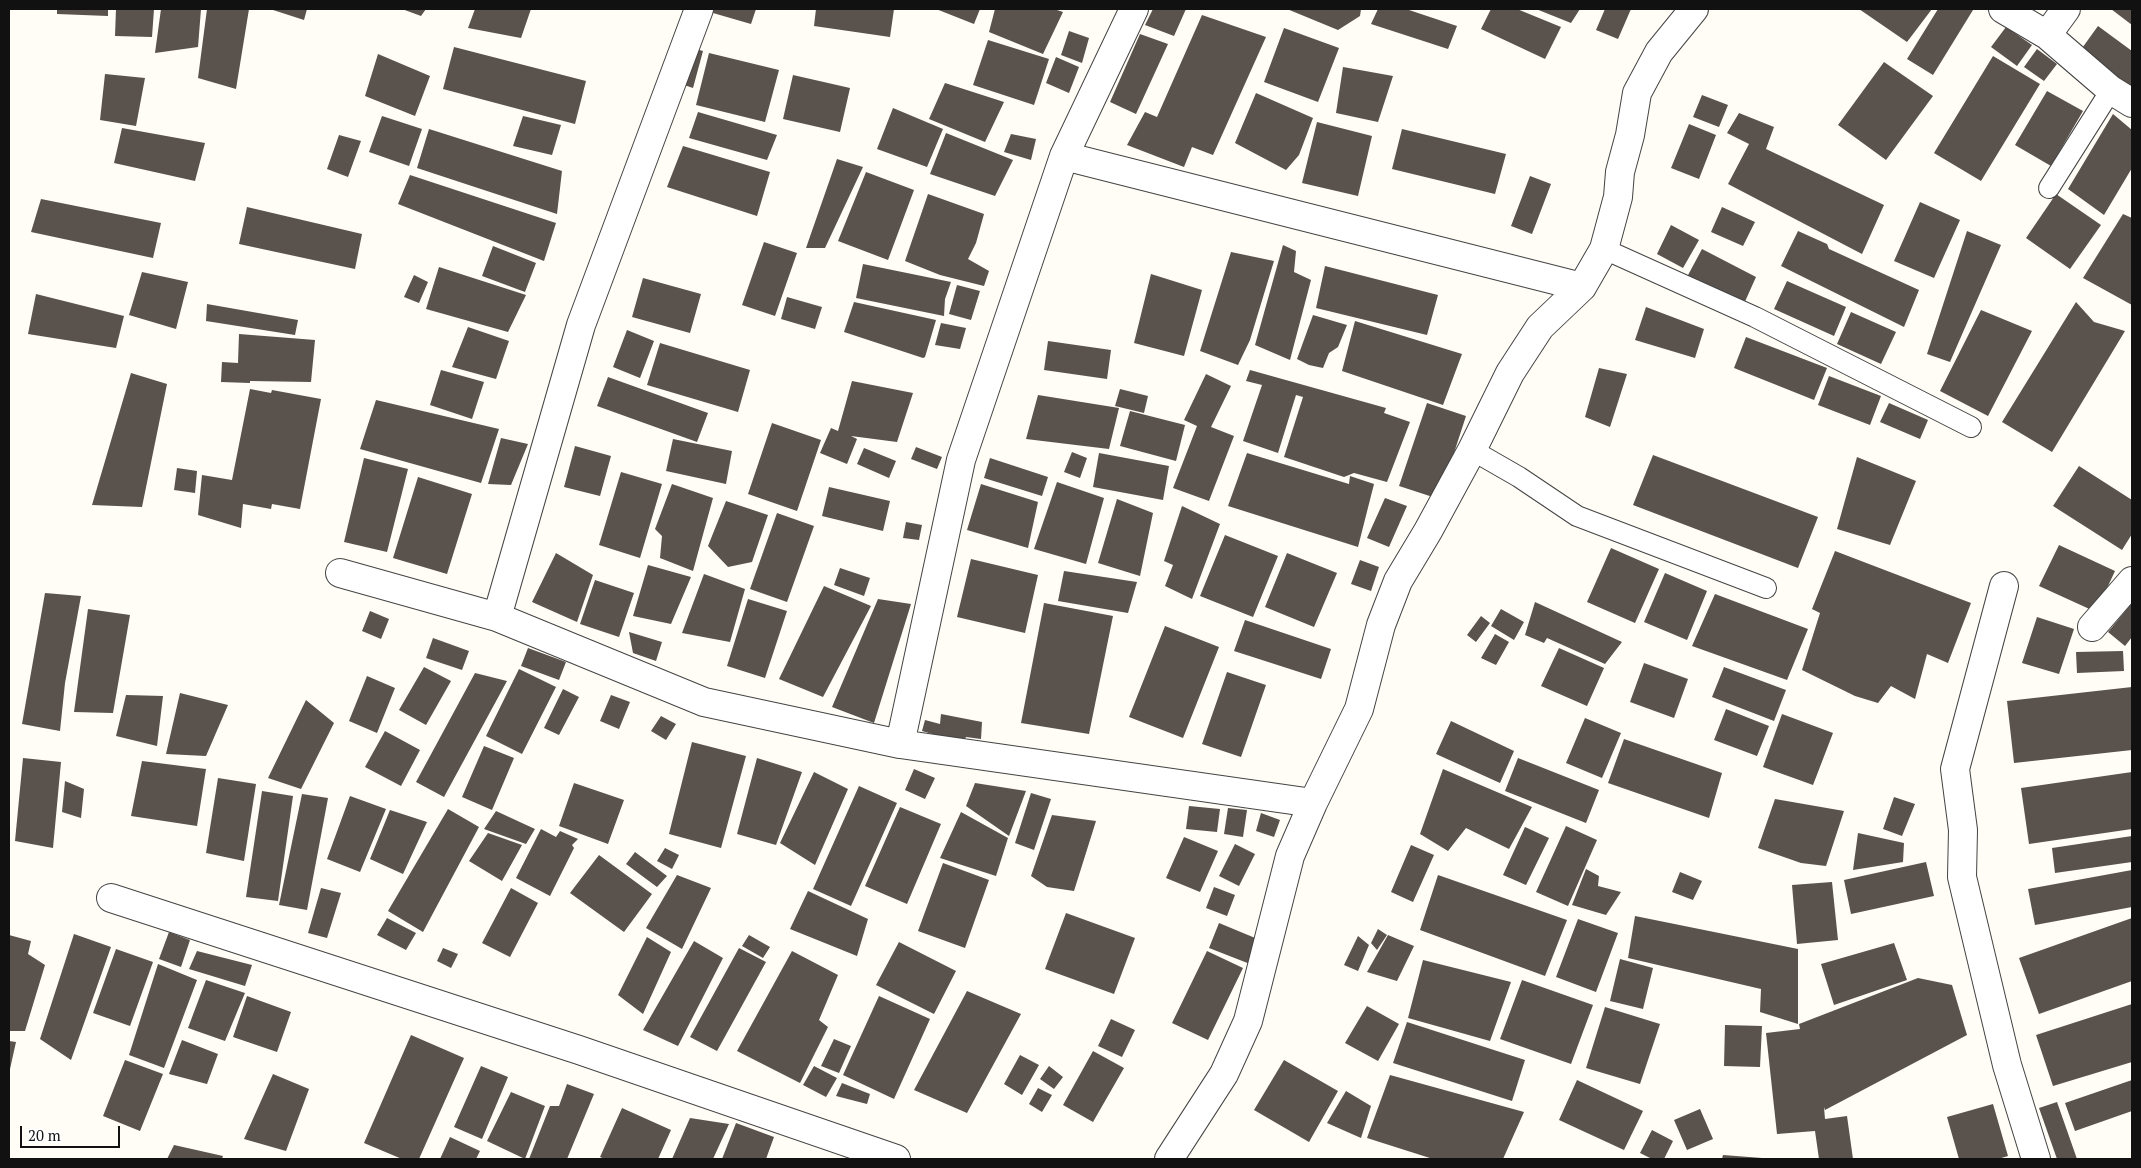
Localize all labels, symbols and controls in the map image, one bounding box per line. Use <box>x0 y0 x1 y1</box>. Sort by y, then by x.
scale bar <box>22 1116 122 1148</box>
text: 20 m <box>28 1125 61 1145</box>

